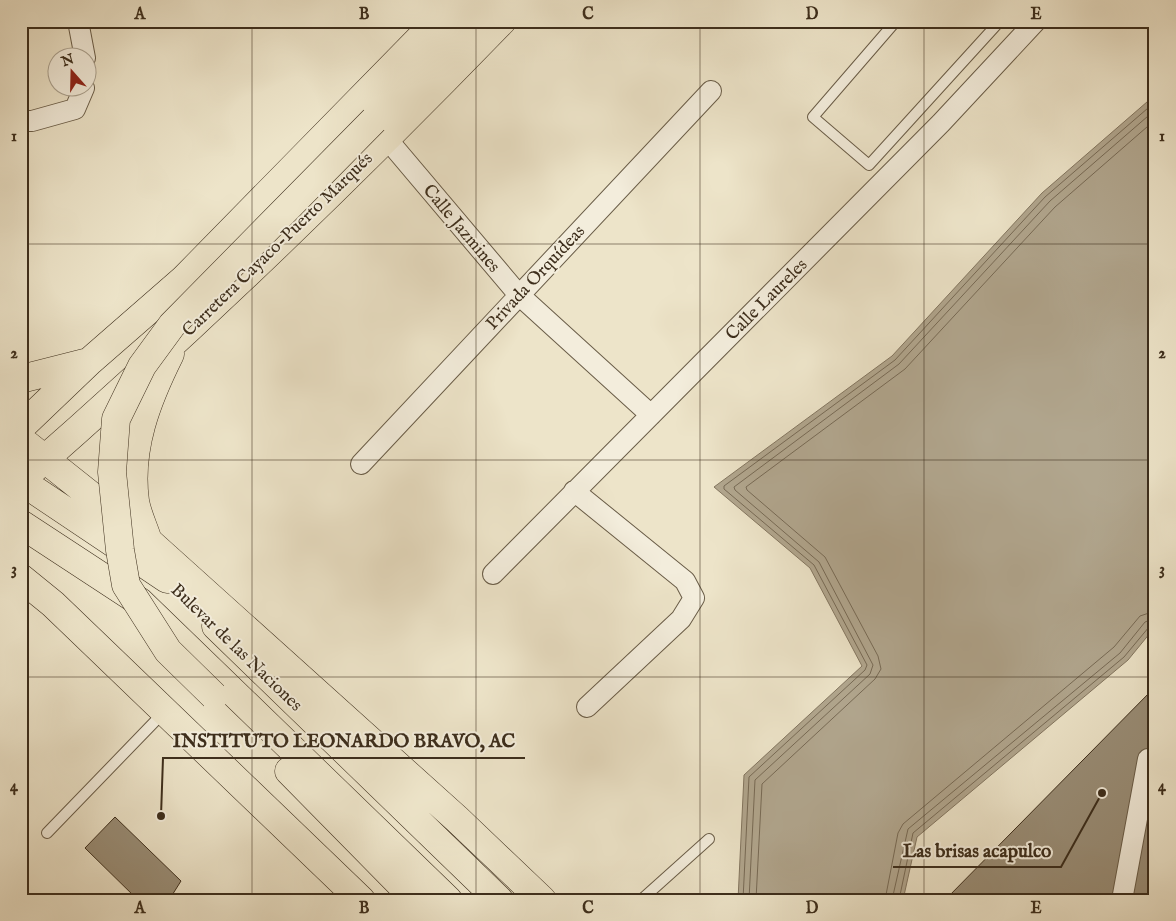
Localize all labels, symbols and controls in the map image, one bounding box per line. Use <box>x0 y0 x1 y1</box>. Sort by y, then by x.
text: A <box>134 5 147 25</box>
text: B <box>359 5 370 25</box>
text: C <box>582 5 594 25</box>
text: D <box>806 5 819 25</box>
text: E <box>1030 5 1042 25</box>
north arrow <box>48 48 98 98</box>
text: N <box>58 50 77 72</box>
text: 1 <box>11 127 17 147</box>
text: 1 <box>1159 127 1165 147</box>
street label: Carretera Cayaco-Puerto Marqués <box>178 148 378 342</box>
street label: Calle Jazmines <box>417 180 505 278</box>
street label: Privada Orquídeas <box>482 221 591 335</box>
street label: Calle Laureles <box>721 254 813 346</box>
text: 2 <box>10 344 18 364</box>
text: 2 <box>1158 344 1166 364</box>
text: 3 <box>11 560 17 580</box>
text: 3 <box>1159 560 1165 580</box>
street label: Bulevar de las Naciones <box>165 579 307 717</box>
callout: INSTITUTO LEONARDO BRAVO, AC <box>163 724 525 758</box>
text: INSTITUTO LEONARDO BRAVO, AC <box>173 730 516 754</box>
text: 4 <box>10 777 19 797</box>
text: 4 <box>1158 777 1167 797</box>
callout: Las brisas acapulco <box>893 833 1061 867</box>
text: Las brisas acapulco <box>903 840 1051 864</box>
text: A <box>134 899 147 919</box>
text: B <box>359 899 370 919</box>
text: C <box>582 899 594 919</box>
text: D <box>806 899 819 919</box>
text: E <box>1030 899 1042 919</box>

